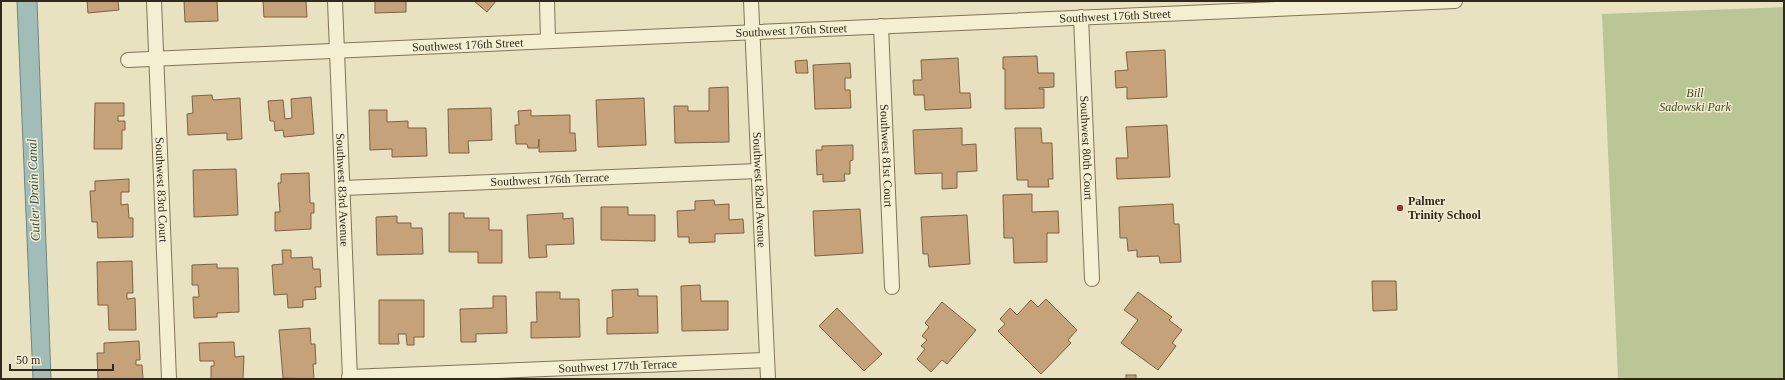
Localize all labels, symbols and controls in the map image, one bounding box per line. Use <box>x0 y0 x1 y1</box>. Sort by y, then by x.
street label: Southwest 176th Street <box>1059 7 1172 26</box>
street label: Southwest 176th Street <box>735 21 848 40</box>
street label: Southwest 176th Street <box>412 35 524 54</box>
park label: Bill Sadowski Park <box>1659 86 1731 114</box>
street label: Southwest 80th Court <box>1077 95 1096 201</box>
street label: Southwest 81st Court <box>877 104 896 209</box>
street label: Southwest 82nd Avenue <box>750 132 769 248</box>
street label: Southwest 83rd Avenue <box>333 133 352 247</box>
street label: Southwest 83rd Court <box>152 137 171 243</box>
water label: Cutler Drain Canal <box>24 138 43 242</box>
street label: Southwest 176th Terrace <box>490 170 610 189</box>
place label: Palmer Trinity School <box>1408 194 1481 222</box>
marker: Palmer Trinity School <box>1395 203 1405 213</box>
scale bar <box>10 346 113 372</box>
text: 50 m <box>16 353 41 367</box>
street label: Southwest 177th Terrace <box>558 357 678 375</box>

